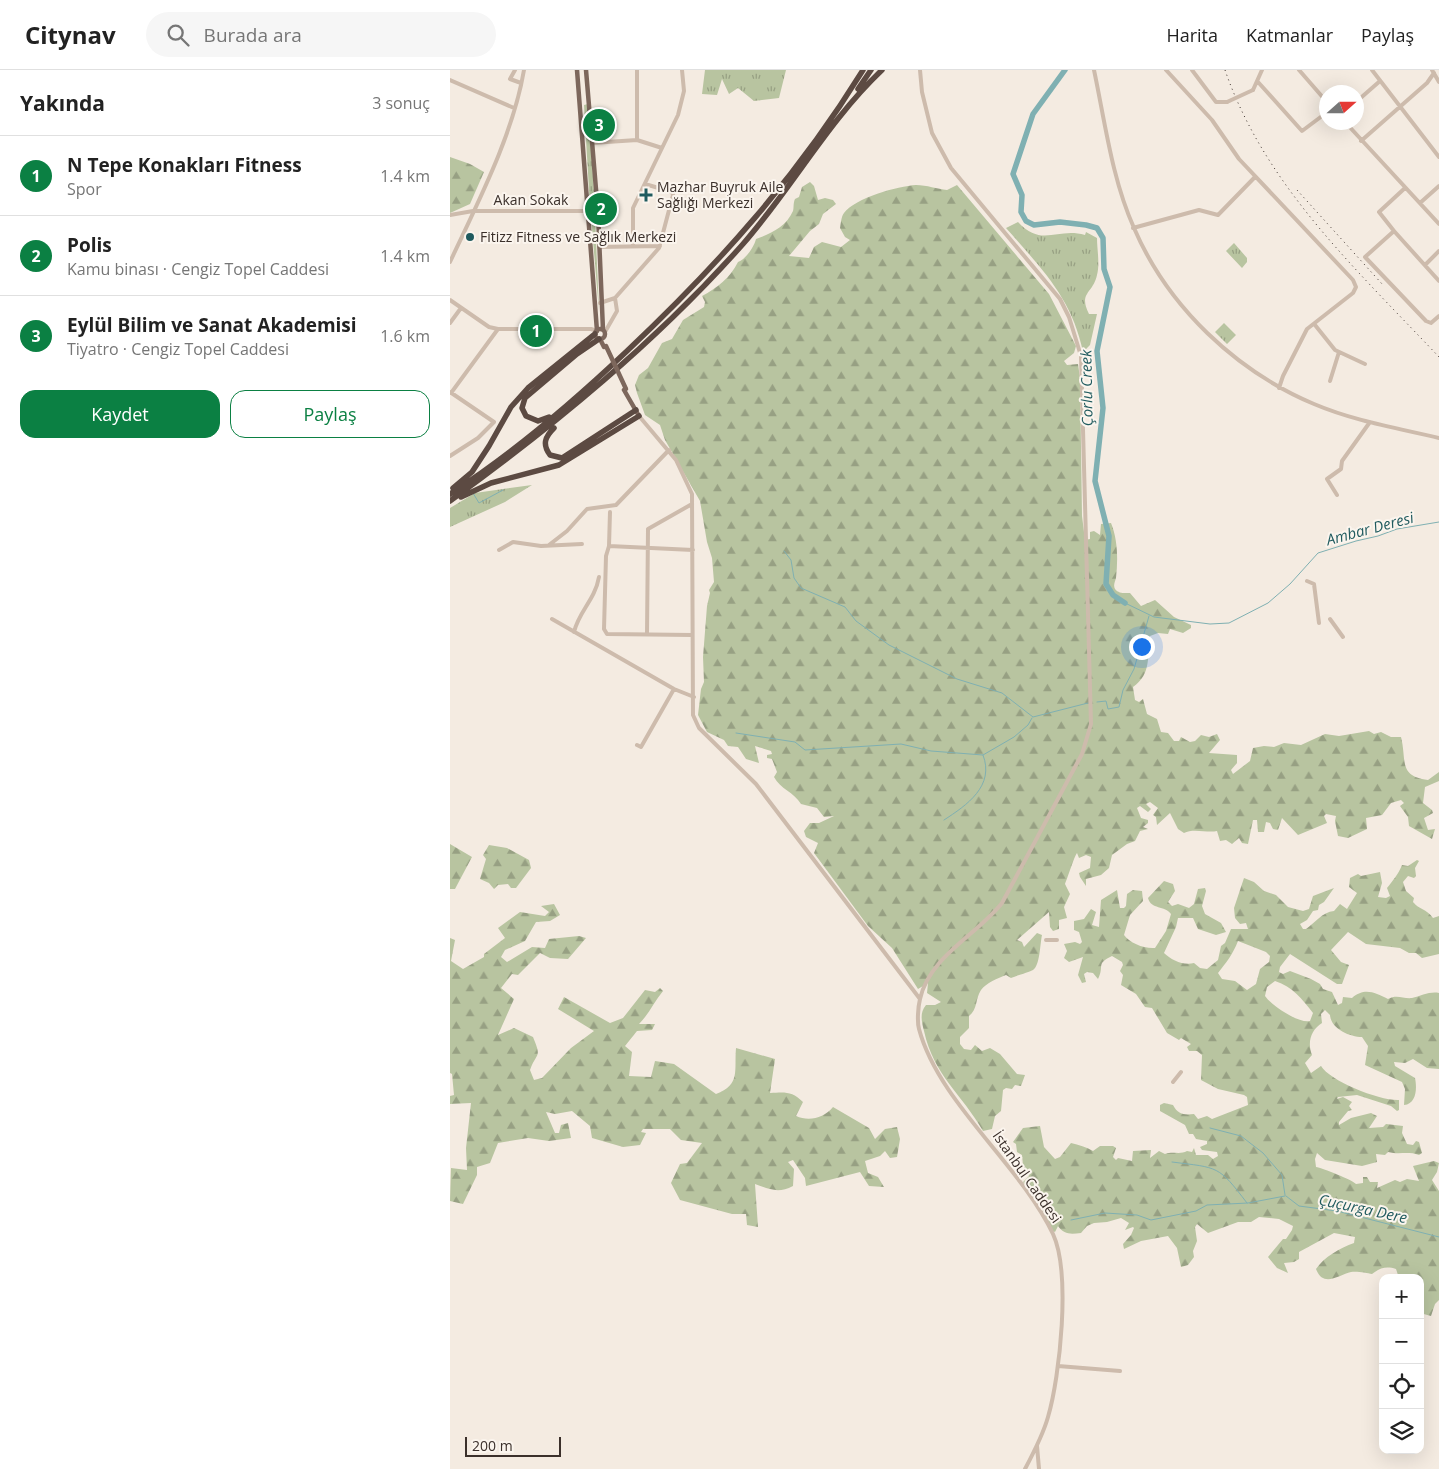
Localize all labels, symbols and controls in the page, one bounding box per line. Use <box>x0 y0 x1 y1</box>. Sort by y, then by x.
search box <box>146 12 496 57</box>
text: Citynav <box>25 18 116 51</box>
icon: search <box>164 21 192 49</box>
text: Burada ara <box>204 22 302 48</box>
text: Harita <box>1166 23 1218 47</box>
text: Katmanlar <box>1246 23 1333 47</box>
text: Paylaş <box>1361 23 1414 47</box>
north arrow <box>1319 85 1364 130</box>
text: Yakında <box>20 89 105 117</box>
text: 3 sonuç <box>372 92 430 114</box>
pin: 3 <box>583 106 615 144</box>
text: N Tepe Konakları Fitness <box>67 152 302 178</box>
text: 1 <box>31 165 41 187</box>
text: 1.4 km <box>380 165 430 187</box>
place label: Mazhar Buyruk Aile Sağlığı Merkezi <box>657 177 784 212</box>
text: Spor <box>67 178 102 200</box>
marker: Mazhar Buyruk Aile Sağlığı Merkezi <box>639 188 653 202</box>
street label: Akan Sokak <box>494 190 569 209</box>
pin: 2 <box>585 190 617 228</box>
place label: Fitizz Fitness ve Sağlık Merkezi <box>480 227 676 246</box>
marker: Fitizz Fitness ve Sağlık Merkezi <box>464 231 476 243</box>
text: Polis <box>67 232 112 258</box>
text: 2 <box>31 245 41 267</box>
text: 1.4 km <box>380 245 430 267</box>
text: Kamu binası · Cengiz Topel Caddesi <box>67 258 329 280</box>
text: Eylül Bilim ve Sanat Akademisi <box>67 312 357 338</box>
pin: 1 <box>520 312 552 350</box>
text: 3 <box>31 325 41 347</box>
text: 1.6 km <box>380 325 430 347</box>
text: Tiyatro · Cengiz Topel Caddesi <box>67 338 289 360</box>
water label: Çorlu Creek <box>1075 349 1097 426</box>
button: Kaydet <box>20 390 220 438</box>
button: Paylaş <box>230 390 430 438</box>
water label: Ambar Deresi <box>1323 507 1416 550</box>
your location <box>1129 634 1155 660</box>
street label: İstanbul Caddesi <box>989 1127 1066 1226</box>
water label: Çuçurga Dere <box>1317 1189 1410 1227</box>
map controls <box>1379 1274 1424 1454</box>
button: + <box>1379 1274 1424 1319</box>
button: − <box>1379 1319 1424 1364</box>
button: locate <box>1379 1364 1424 1409</box>
button: layers <box>1379 1409 1424 1454</box>
scale bar <box>465 1434 561 1457</box>
text: 200 m <box>472 1436 513 1455</box>

